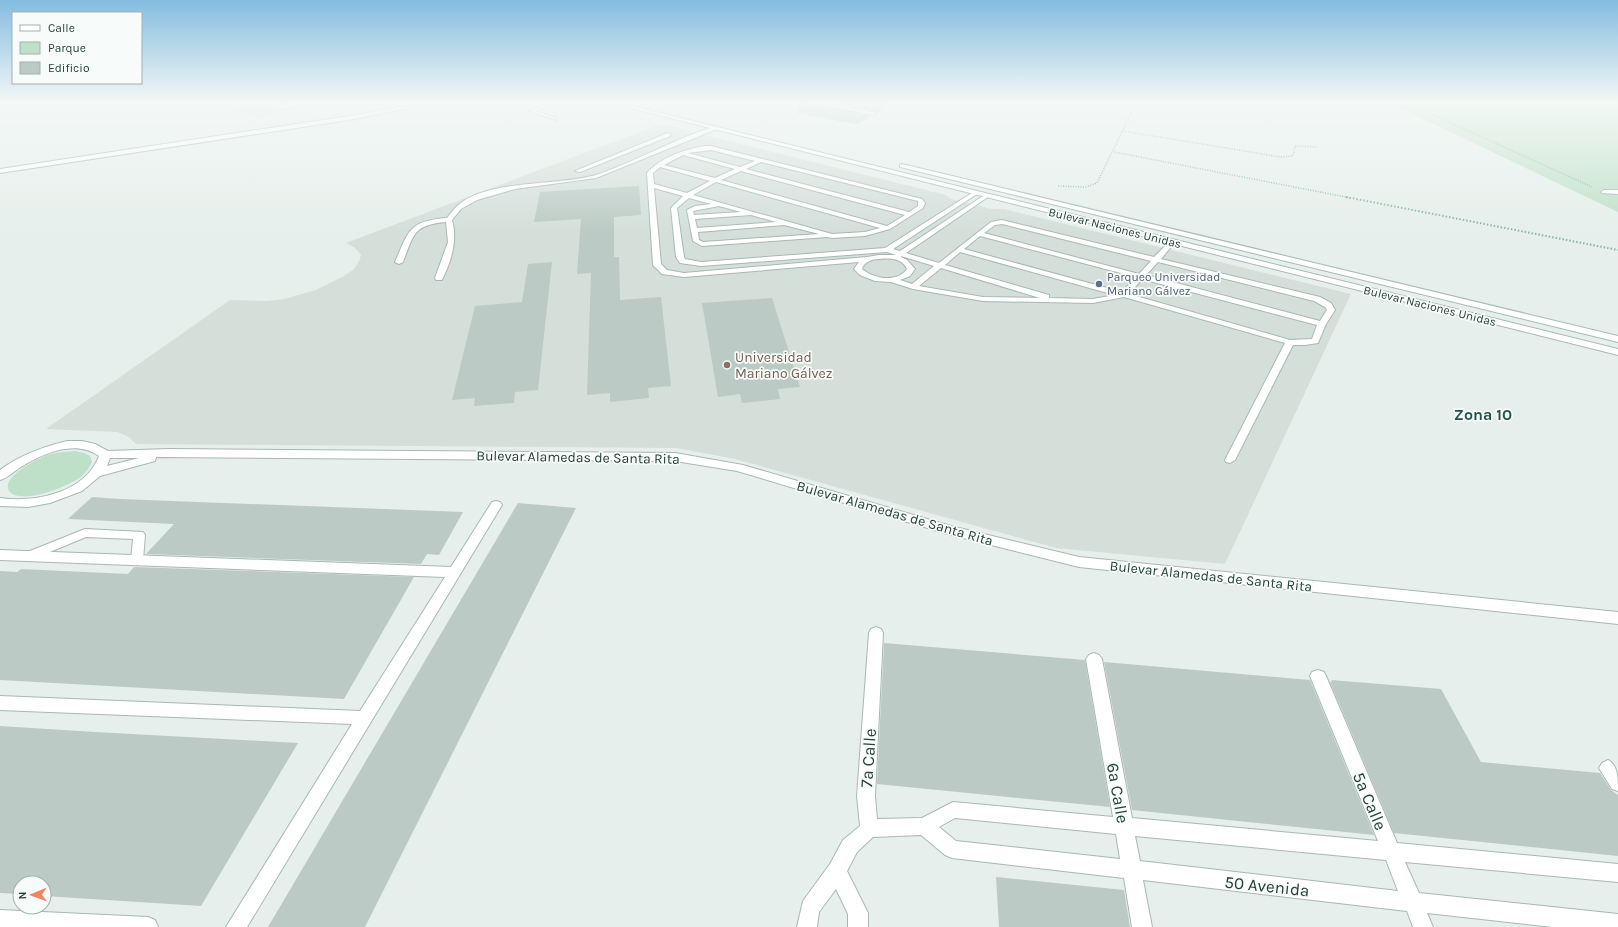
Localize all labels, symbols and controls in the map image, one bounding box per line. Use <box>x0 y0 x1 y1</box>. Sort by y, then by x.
legend <box>12 12 142 84</box>
text: Calle <box>48 21 75 35</box>
text: Parque <box>48 41 86 55</box>
text: Edificio <box>48 61 89 75</box>
street label: Bulevar Naciones Unidas <box>1047 205 1183 251</box>
place label: Parqueo Universidad Mariano Gálvez <box>1107 270 1220 298</box>
marker: Parqueo Universidad Mariano Gálvez <box>1094 279 1104 289</box>
street label: Bulevar Naciones Unidas <box>1362 283 1498 329</box>
place label: Universidad Mariano Gálvez <box>735 349 832 382</box>
marker: Universidad Mariano Gálvez <box>722 360 732 370</box>
district label: Zona 10 <box>1454 405 1512 424</box>
street label: Bulevar Alamedas de Santa Rita <box>476 447 680 468</box>
street label: Bulevar Alamedas de Santa Rita <box>795 477 995 550</box>
street label: Bulevar Alamedas de Santa Rita <box>1109 557 1313 596</box>
street label: 7a Calle <box>856 728 880 788</box>
street label: 6a Calle <box>1103 761 1133 825</box>
street label: 5a Calle <box>1349 769 1391 833</box>
street label: 50 Avenida <box>1224 872 1310 900</box>
north arrow <box>12 875 52 915</box>
text: N <box>16 891 29 900</box>

